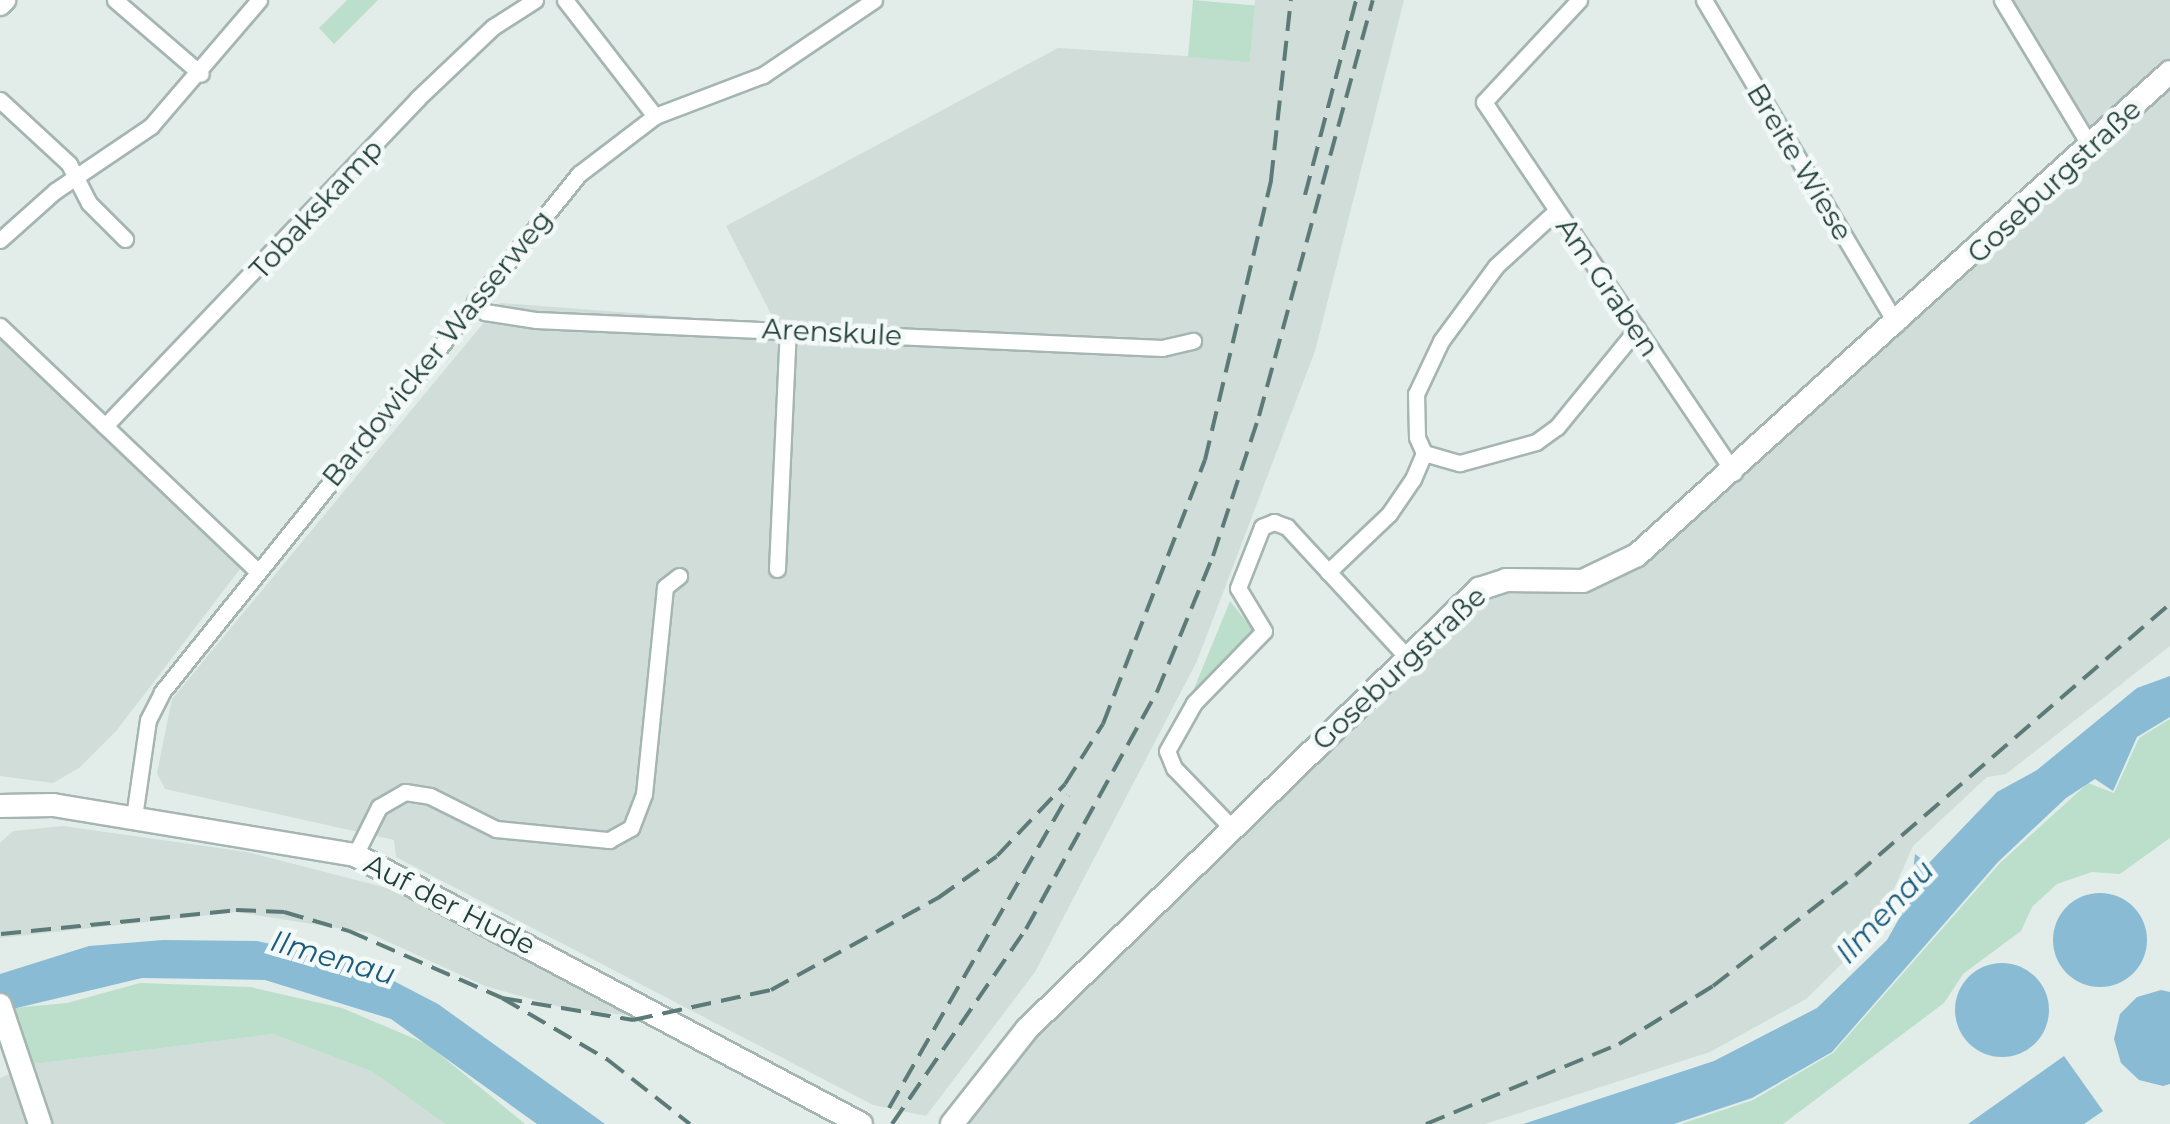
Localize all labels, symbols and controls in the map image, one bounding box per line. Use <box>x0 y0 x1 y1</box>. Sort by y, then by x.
street label: Breite Wiese <box>1740 78 1860 246</box>
street label: Goseburgstraße <box>1960 92 2148 270</box>
street label: Tobakskamp <box>243 132 389 286</box>
street label: Bardowicker Wasserweg <box>315 203 559 493</box>
street label: Am Graben <box>1549 211 1667 363</box>
street label: Arenskule <box>761 312 903 352</box>
street label: Goseburgstraße <box>1305 579 1493 757</box>
street label: Auf der Hude <box>359 846 541 962</box>
water label: Ilmenau <box>1828 853 1942 971</box>
water label: Ilmenau <box>267 923 399 993</box>

